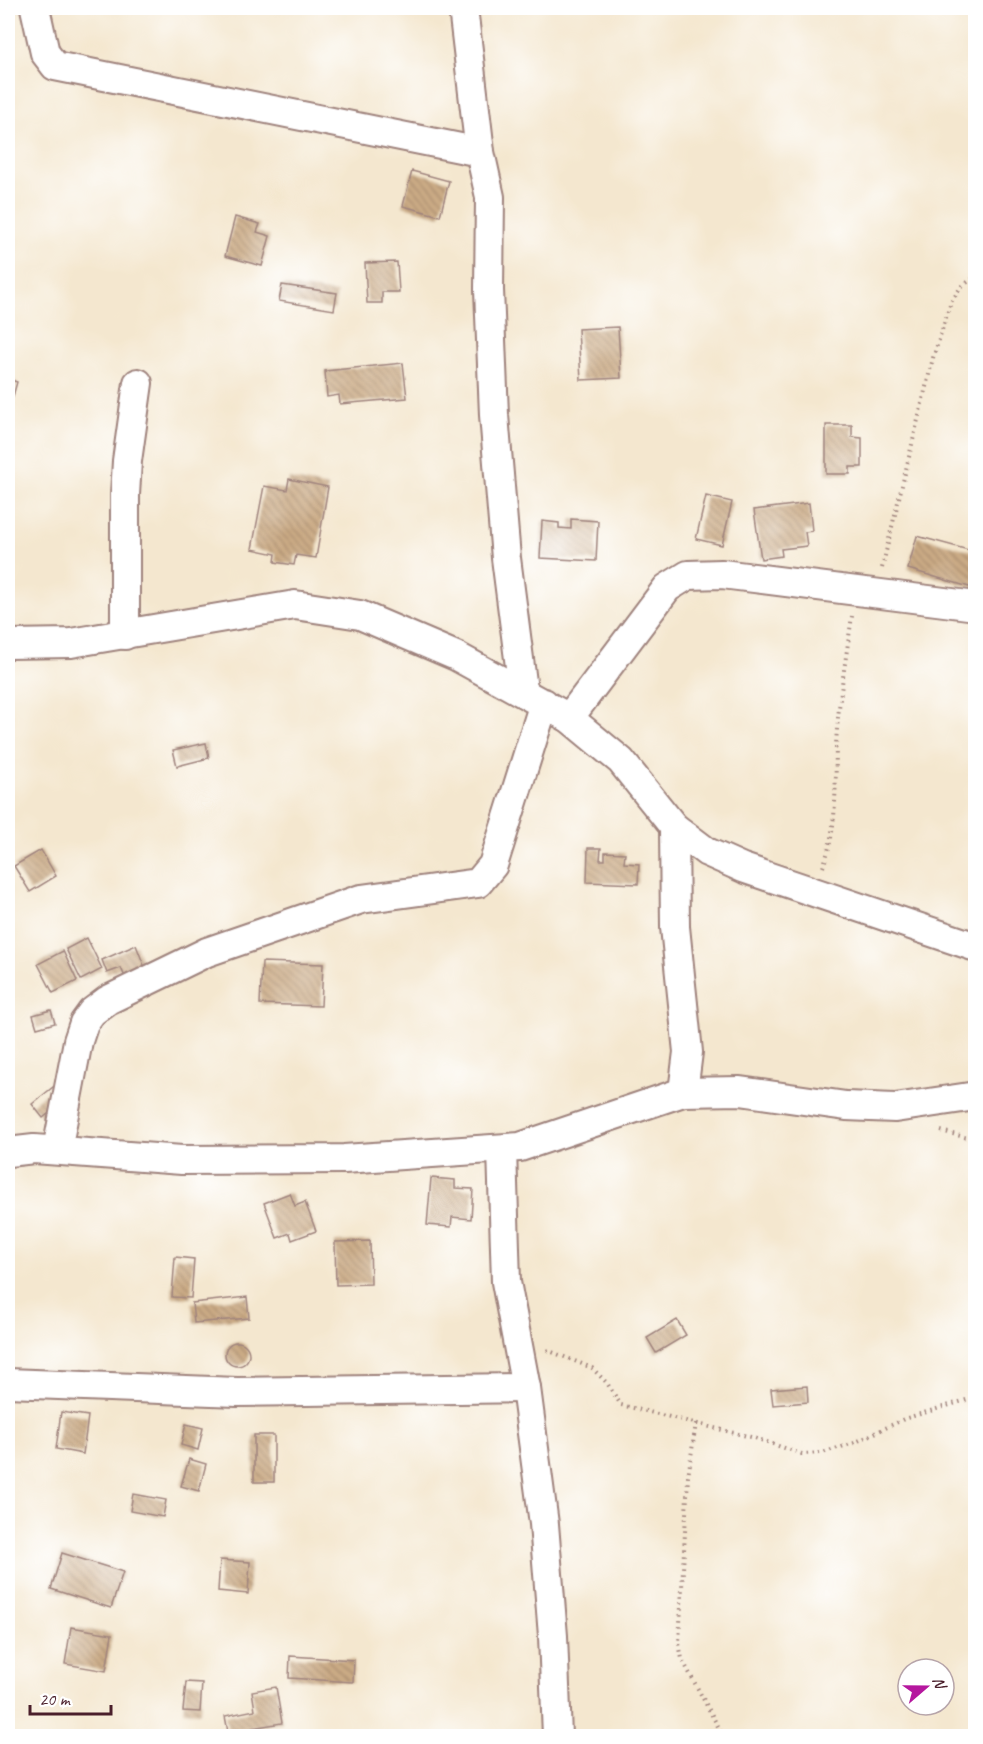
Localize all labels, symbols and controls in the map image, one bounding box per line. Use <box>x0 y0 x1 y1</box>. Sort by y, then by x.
north arrow <box>896 1657 956 1717</box>
text: N <box>928 1674 951 1693</box>
scale bar <box>30 1678 111 1716</box>
text: 20 m <box>39 1688 72 1710</box>

